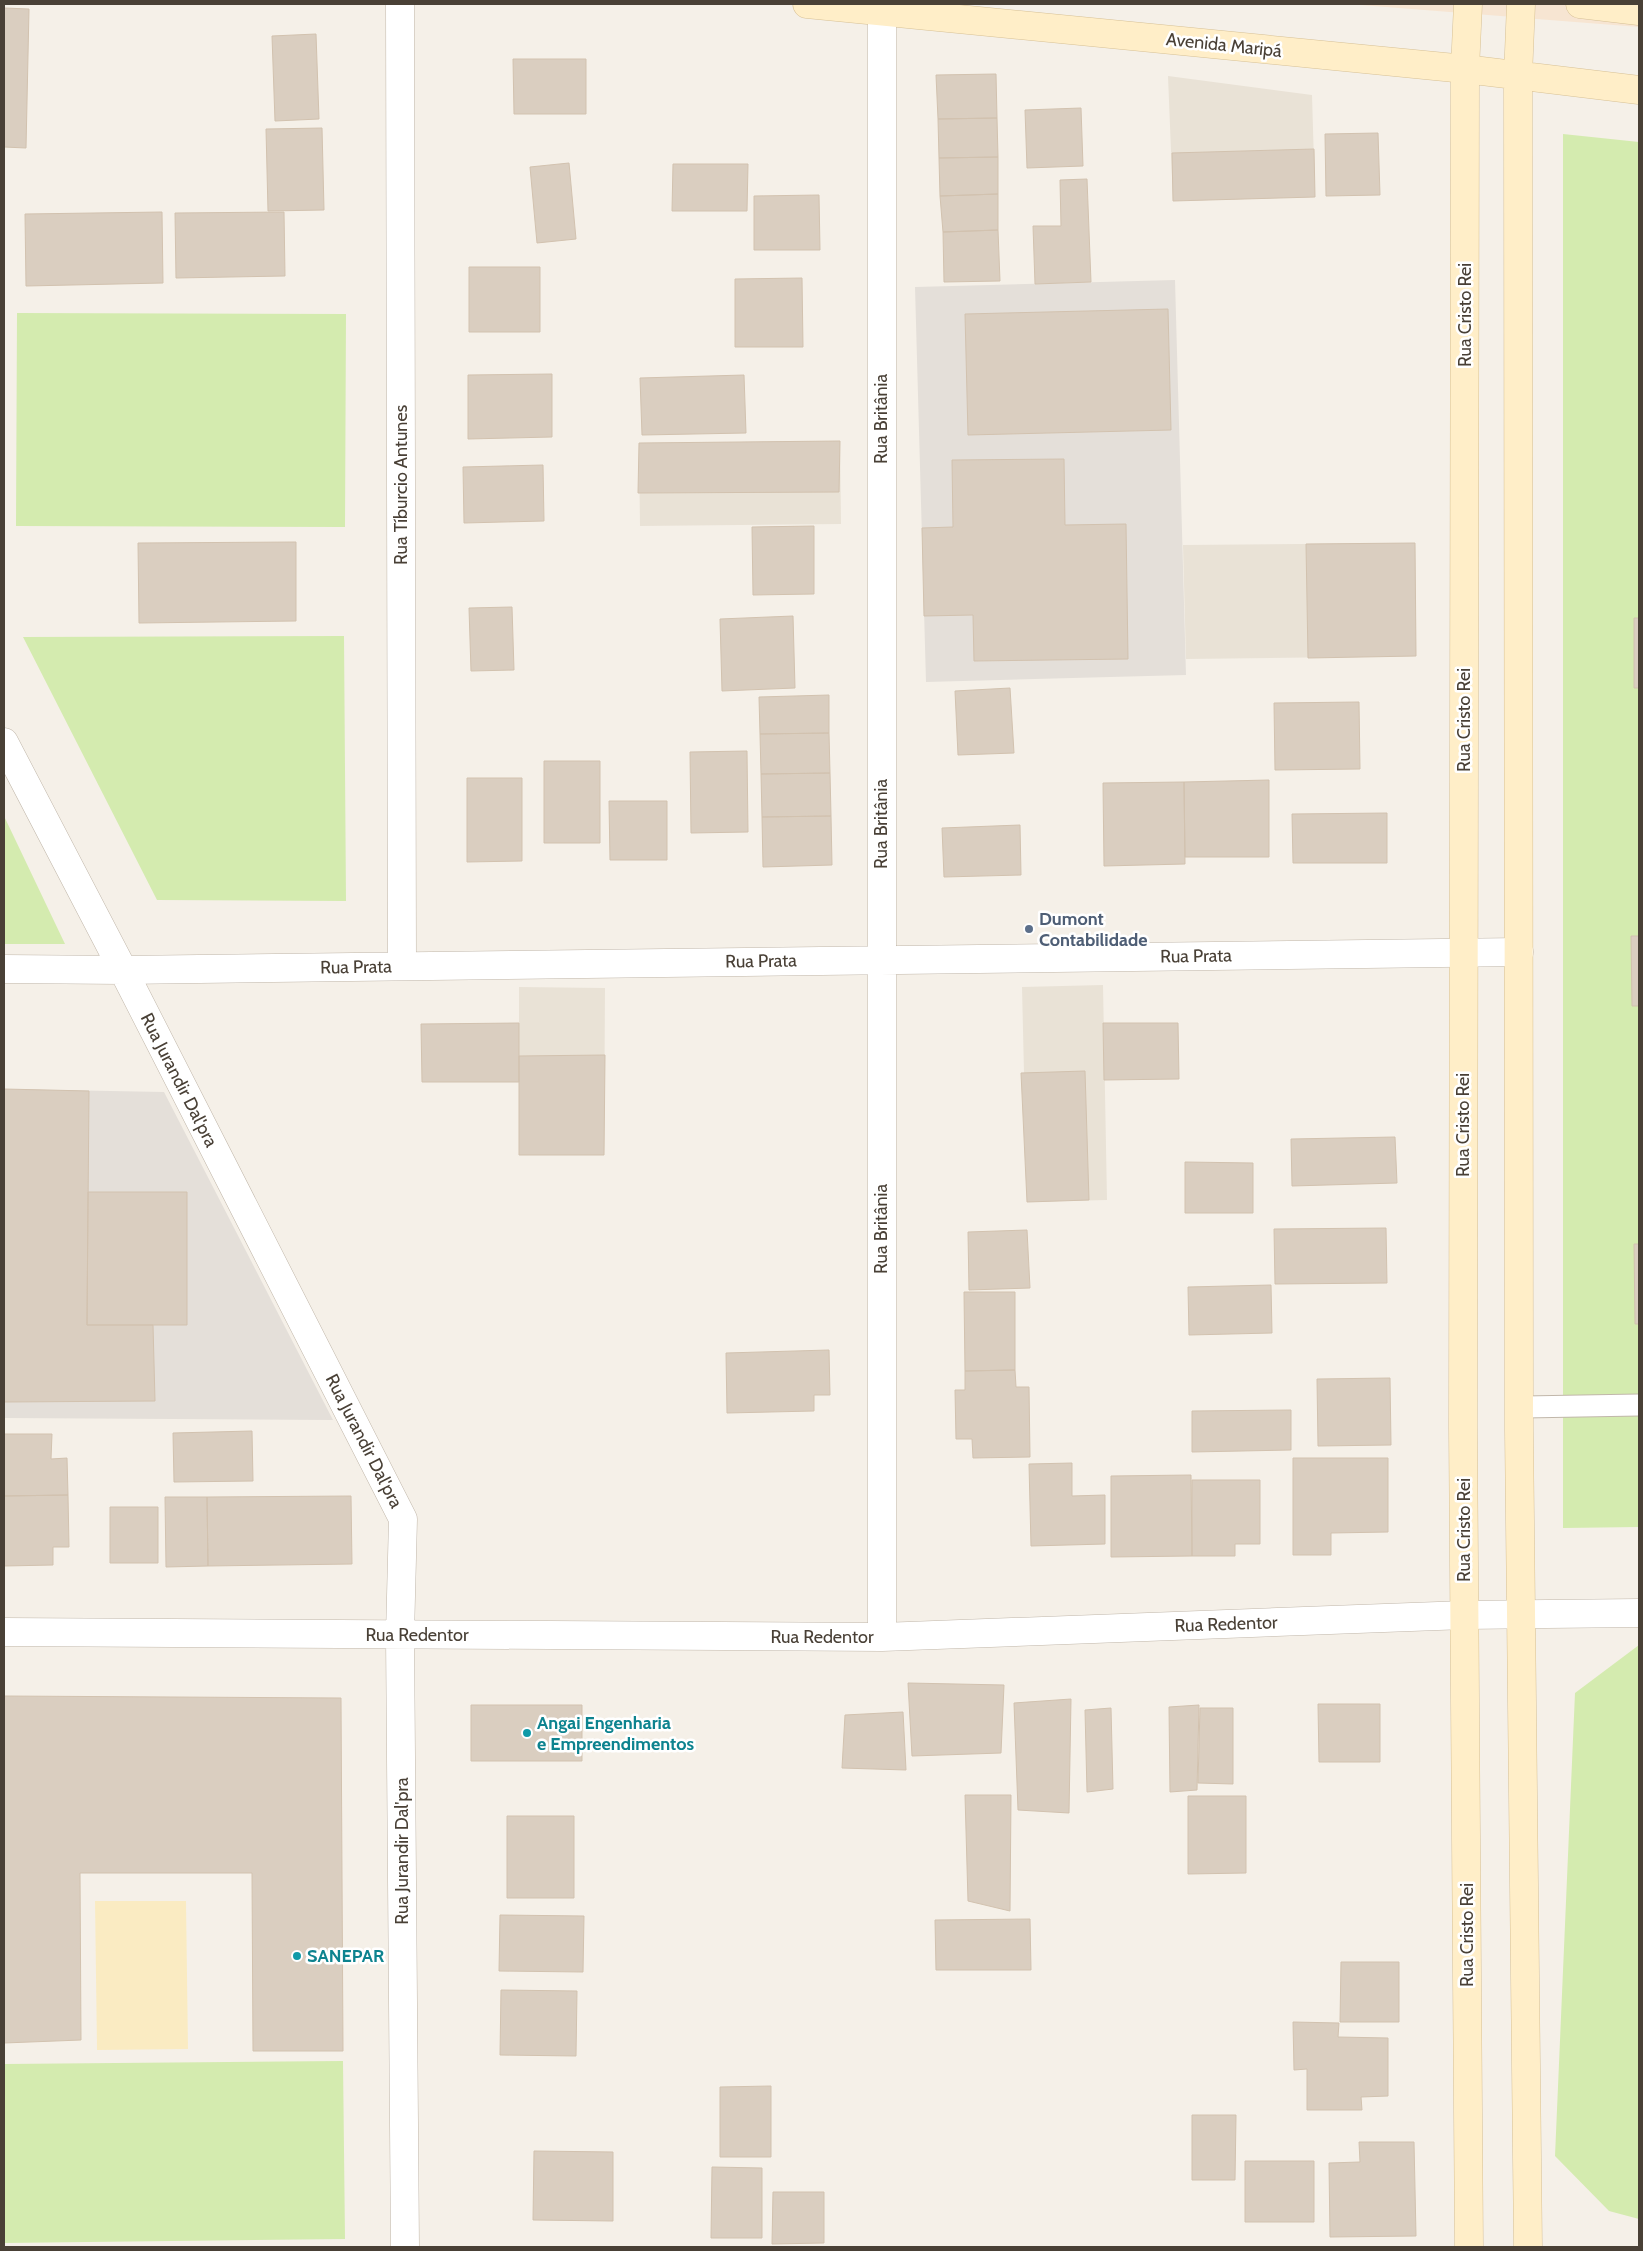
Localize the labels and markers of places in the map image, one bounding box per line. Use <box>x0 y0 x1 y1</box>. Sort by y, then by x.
place label: Dumont Contabilidade <box>1039 908 1147 951</box>
marker: Dumont Contabilidade <box>1023 923 1035 935</box>
place label: Angai Engenharia e Empreendimentos <box>537 1712 694 1755</box>
marker: Angai Engenharia e Empreendimentos <box>521 1727 533 1739</box>
place label: SANEPAR <box>307 1945 385 1967</box>
marker: SANEPAR <box>291 1950 303 1962</box>

